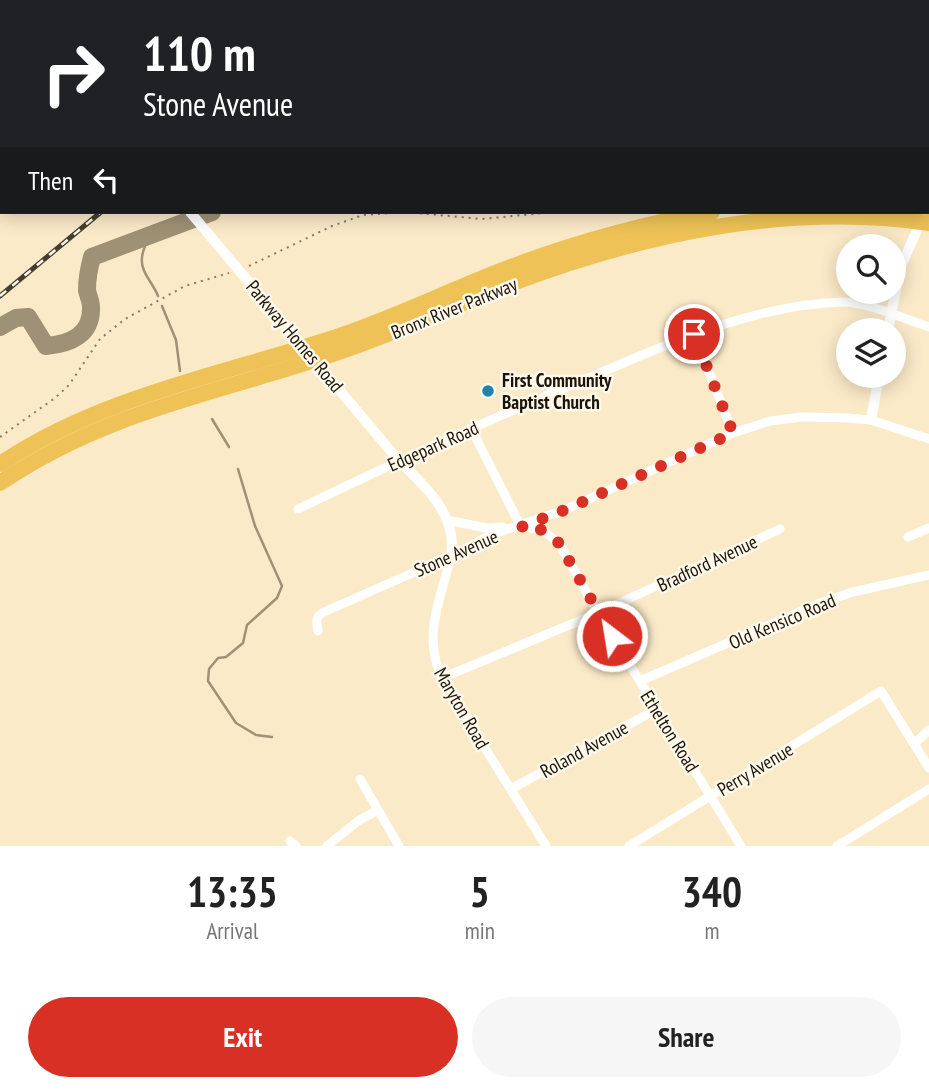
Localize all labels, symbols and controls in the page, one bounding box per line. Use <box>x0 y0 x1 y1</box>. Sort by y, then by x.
text: 110 m <box>143 21 256 85</box>
icon: right <box>28 28 119 119</box>
text: Stone Avenue <box>143 83 293 125</box>
icon: left <box>87 161 125 199</box>
text: Then <box>28 164 73 197</box>
map controls <box>836 234 906 388</box>
button: search <box>836 234 906 304</box>
street label: Bronx River Parkway <box>387 271 521 344</box>
street label: Parkway Homes Road <box>241 275 349 397</box>
pin <box>664 304 724 364</box>
icon: arrive <box>675 315 713 353</box>
button: layers <box>836 318 906 388</box>
place label: First Community Baptist Church <box>502 368 612 414</box>
marker: First Community Baptist Church <box>480 383 496 399</box>
street label: Edgepark Road <box>384 415 482 477</box>
street label: Stone Avenue <box>410 524 502 582</box>
street label: Bradford Avenue <box>653 529 761 597</box>
street label: Old Kensico Road <box>725 588 839 654</box>
position arrow <box>575 599 649 673</box>
street label: Maryton Road <box>429 663 495 753</box>
street label: Ethelton Road <box>635 686 705 776</box>
street label: Roland Avenue <box>536 715 632 783</box>
street label: Perry Avenue <box>713 737 797 801</box>
text: 13:35 <box>187 864 278 919</box>
text: 5 <box>470 864 490 919</box>
text: 340 <box>682 864 742 919</box>
text: Arrival <box>206 916 258 945</box>
text: min <box>465 916 495 945</box>
text: m <box>704 916 719 945</box>
button: Exit <box>28 997 458 1077</box>
button: Share <box>472 997 901 1077</box>

